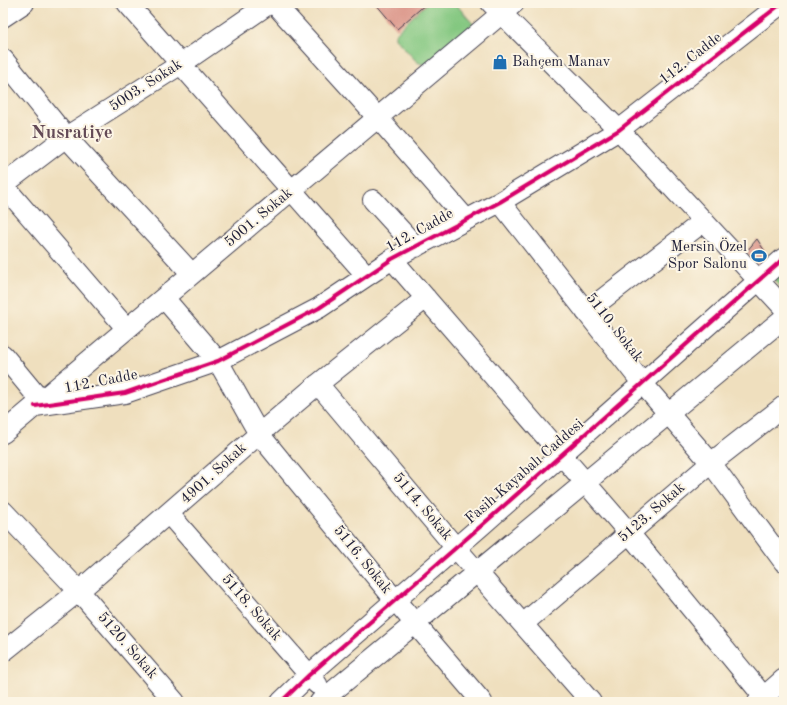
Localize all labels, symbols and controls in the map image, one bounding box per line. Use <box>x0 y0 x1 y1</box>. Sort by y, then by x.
street label: 112. Cadde <box>657 30 725 88</box>
shop icon: Bahçem Manav <box>491 53 509 71</box>
place label: Bahçem Manav <box>512 55 610 70</box>
street label: 5003. Sokak <box>107 57 185 115</box>
district label: Nusratiye <box>31 124 113 143</box>
street label: 5001. Sokak <box>222 185 296 250</box>
street label: 112. Cadde <box>384 206 456 256</box>
place label: Mersin Özel Spor Salonu <box>668 237 747 272</box>
sports icon: Mersin Özel Spor Salonu <box>750 247 768 265</box>
street label: 5110. Sokak <box>583 291 646 365</box>
street label: 112. Cadde <box>63 368 139 396</box>
street label: Fasih Kayabalı Caddesi <box>463 417 587 527</box>
street label: 4901. Sokak <box>178 441 250 507</box>
street label: 5114. Sokak <box>390 470 455 544</box>
street label: 5123. Sokak <box>616 480 688 546</box>
street label: 5116. Sokak <box>330 523 394 597</box>
street label: 5118. Sokak <box>218 572 284 644</box>
street label: 5120. Sokak <box>94 610 160 682</box>

